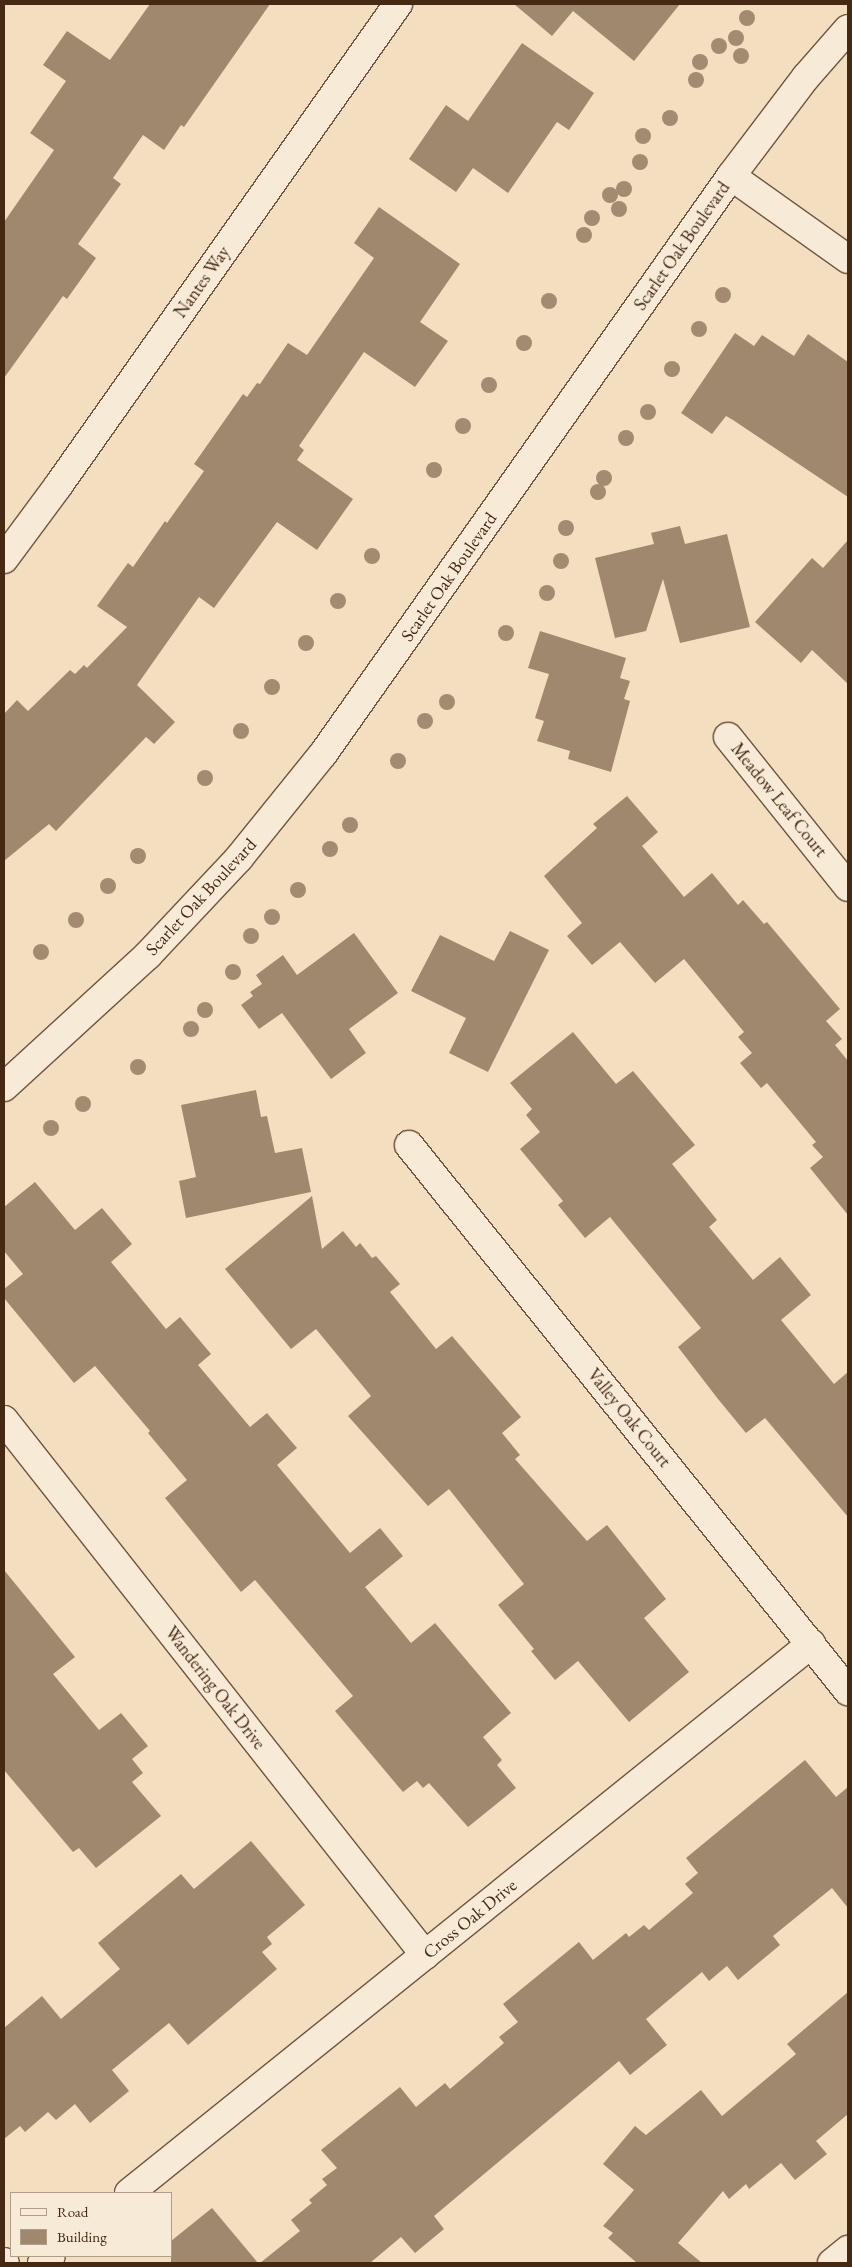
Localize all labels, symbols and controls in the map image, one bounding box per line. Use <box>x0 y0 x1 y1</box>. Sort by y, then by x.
street label: Scarlet Oak Boulevard <box>629 177 735 315</box>
street label: Nantes Way <box>169 242 235 322</box>
street label: Scarlet Oak Boulevard <box>396 508 502 646</box>
street label: Meadow Leaf Court <box>726 739 832 861</box>
street label: Scarlet Oak Boulevard <box>141 834 261 960</box>
street label: Valley Oak Court <box>583 1364 675 1472</box>
street label: Wandering Oak Drive <box>160 1622 270 1754</box>
street label: Cross Oak Drive <box>419 1875 521 1963</box>
legend <box>10 2192 172 2257</box>
text: Road <box>57 2202 88 2221</box>
text: Building <box>57 2227 107 2246</box>

